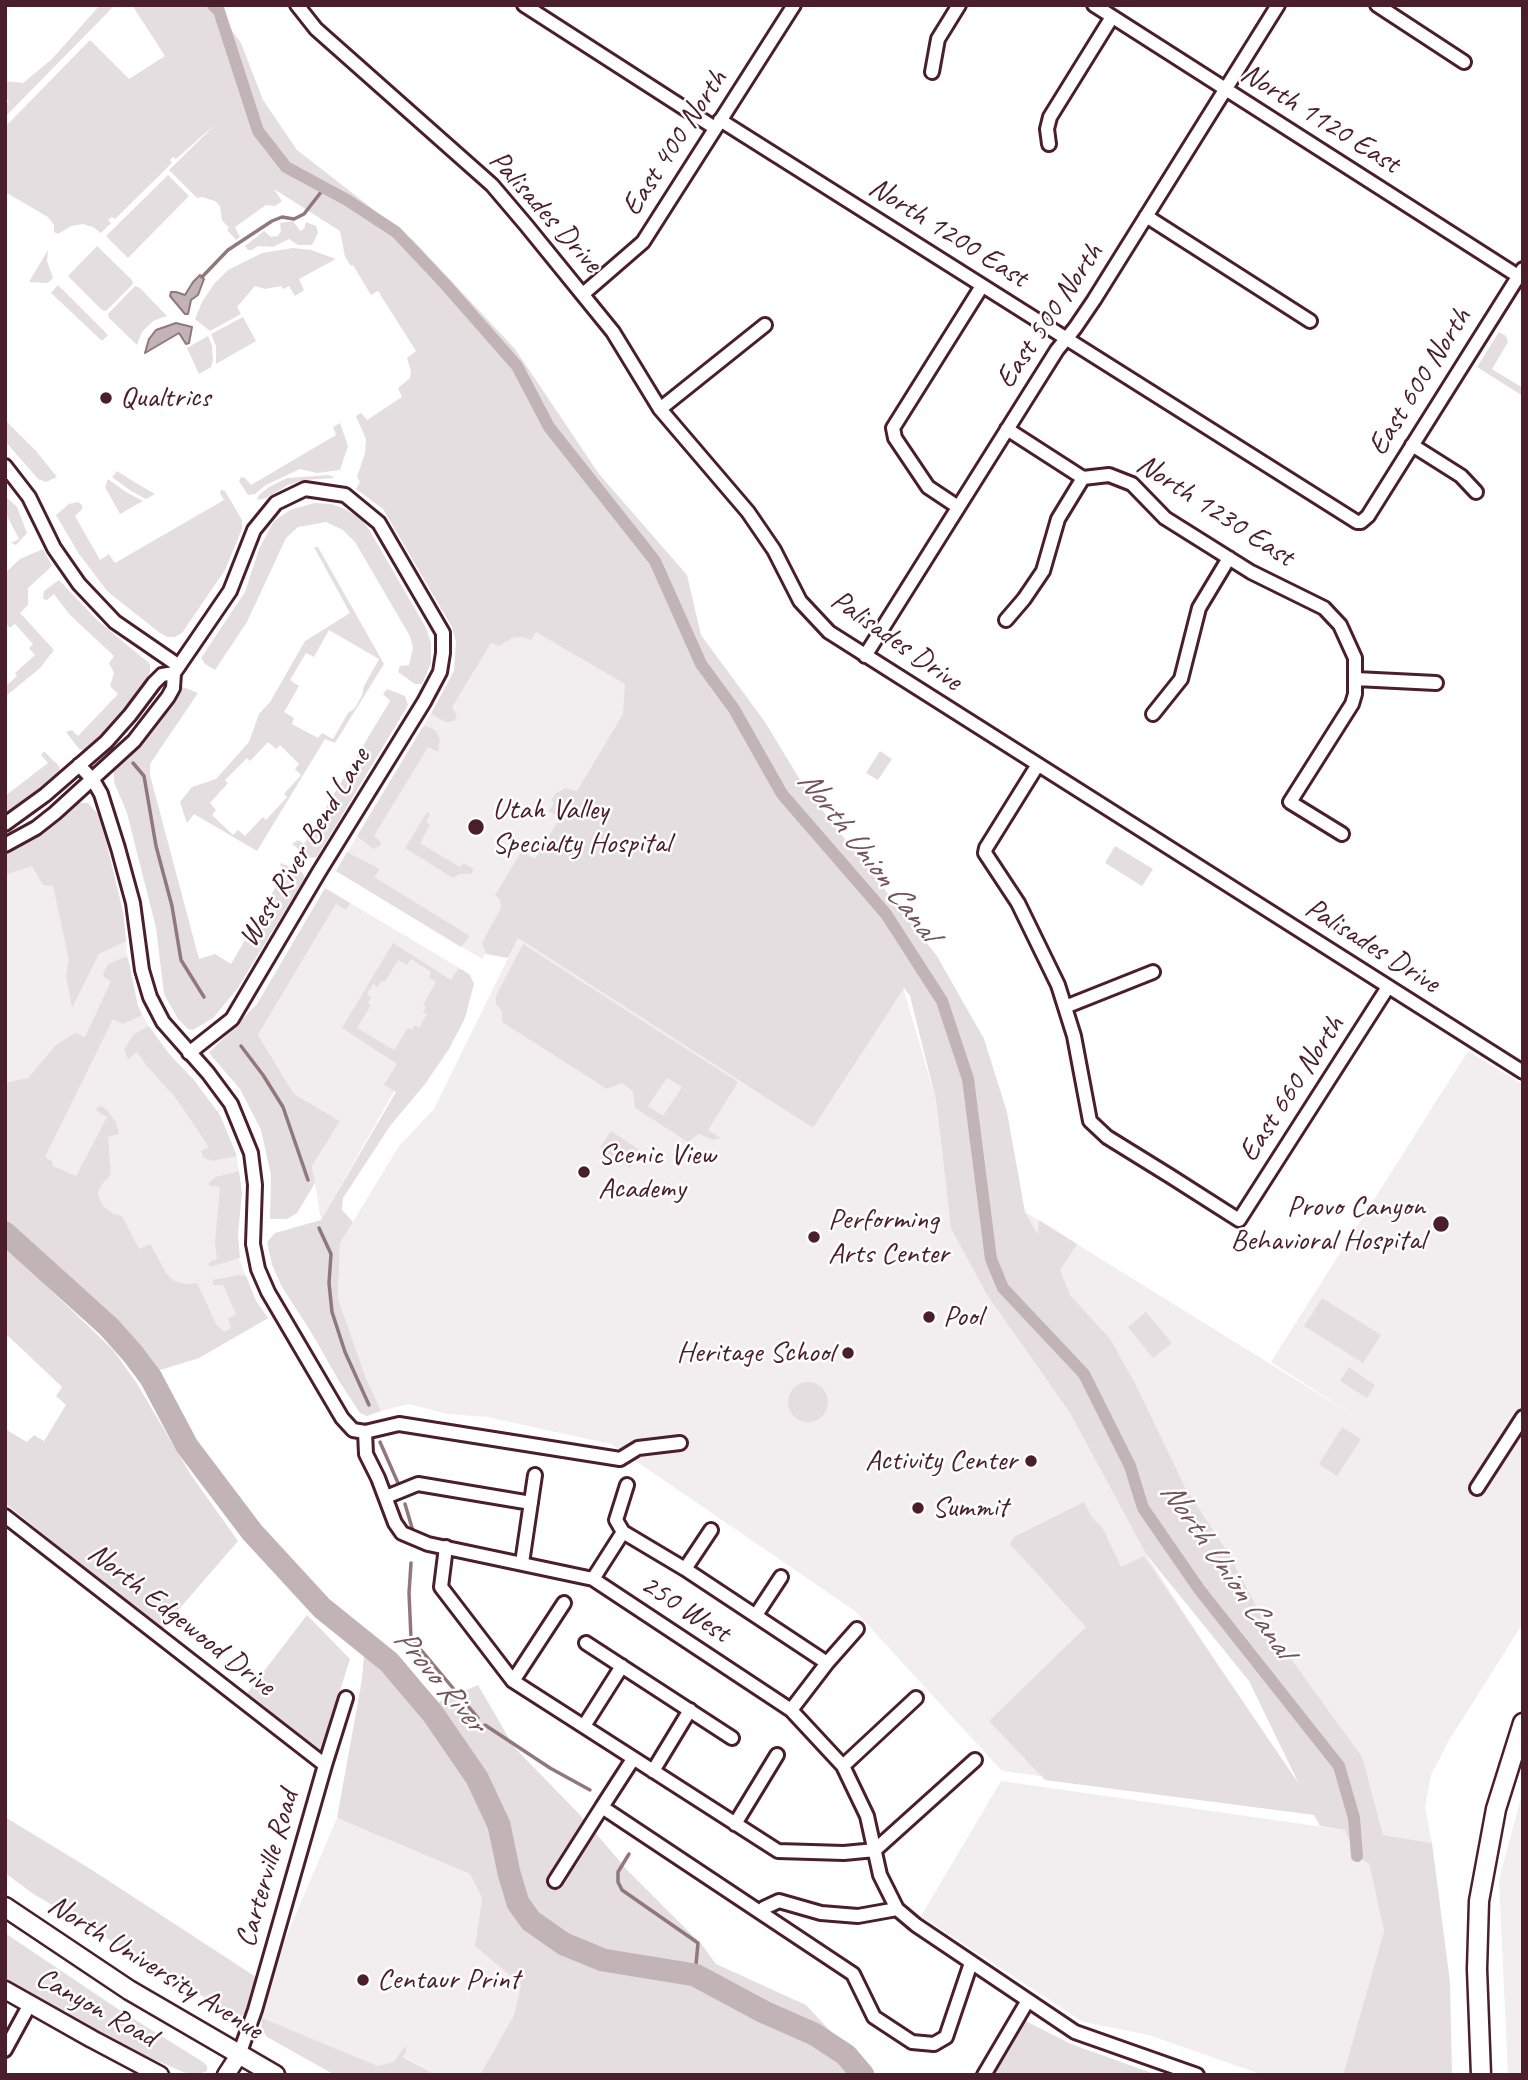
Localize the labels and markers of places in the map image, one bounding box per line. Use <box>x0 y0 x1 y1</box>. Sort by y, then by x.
place label: Qualtrics <box>120 380 210 416</box>
marker: Qualtrics <box>98 390 114 406</box>
place label: Utah Valley Specialty Hospital <box>492 792 671 862</box>
marker: Utah Valley Specialty Hospital <box>466 817 486 837</box>
place label: Scenic View Academy <box>598 1137 716 1208</box>
marker: Scenic View Academy <box>576 1164 592 1180</box>
place label: Provo Canyon Behavioral Hospital <box>1230 1189 1425 1260</box>
place label: Performing Arts Center <box>828 1202 949 1272</box>
marker: Provo Canyon Behavioral Hospital <box>1431 1214 1451 1234</box>
marker: Performing Arts Center <box>806 1229 822 1245</box>
place label: Pool <box>943 1299 982 1335</box>
marker: Pool <box>921 1309 937 1325</box>
place label: Heritage School <box>677 1335 834 1371</box>
marker: Heritage School <box>840 1345 856 1361</box>
place label: Activity Center <box>865 1443 1017 1479</box>
marker: Activity Center <box>1023 1453 1039 1469</box>
place label: Summit <box>932 1490 1008 1526</box>
marker: Summit <box>910 1500 926 1516</box>
place label: Centaur Print <box>377 1962 519 1998</box>
marker: Centaur Print <box>355 1972 371 1988</box>

